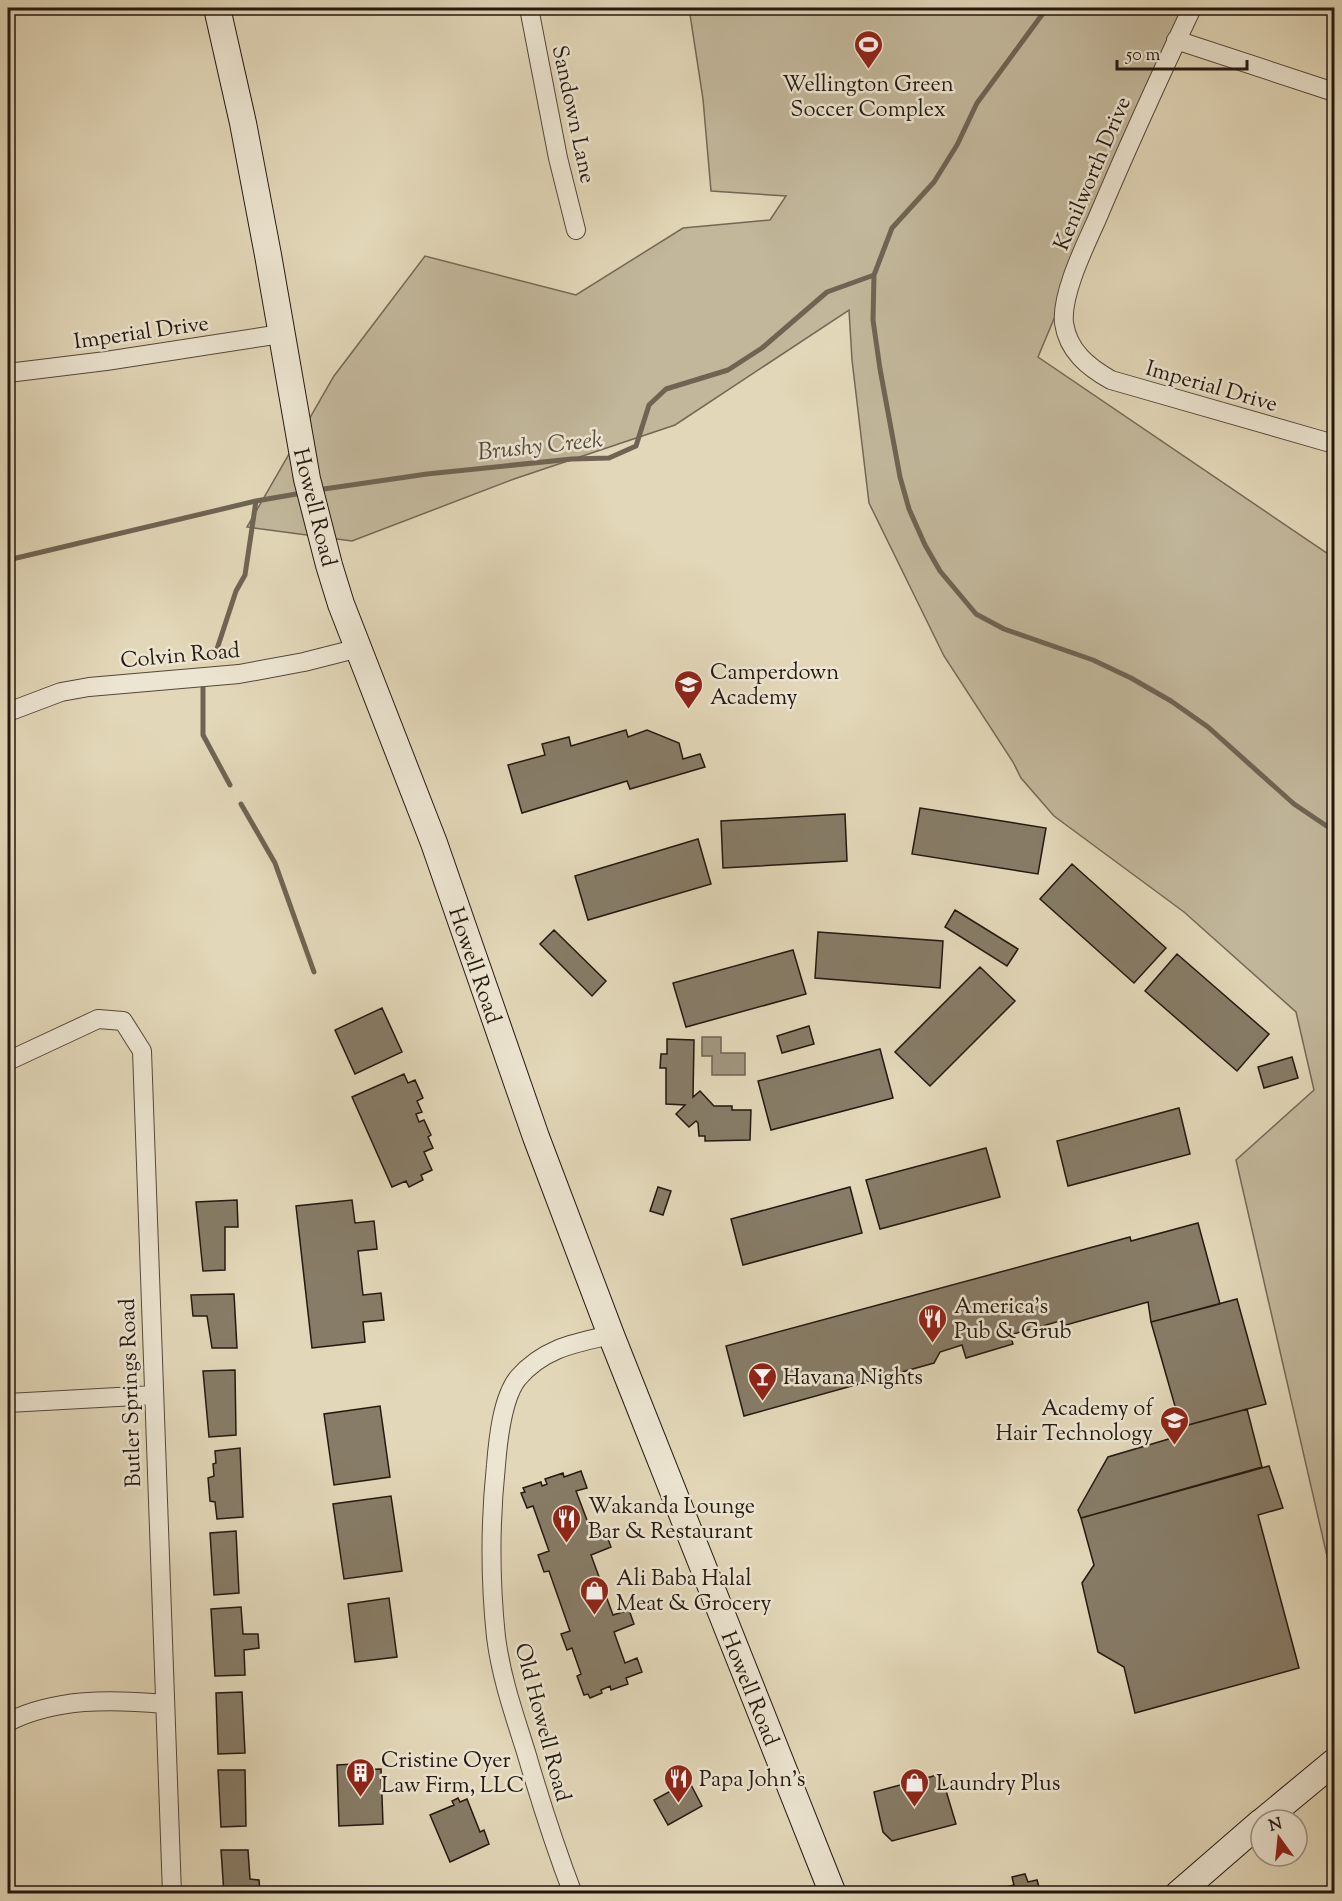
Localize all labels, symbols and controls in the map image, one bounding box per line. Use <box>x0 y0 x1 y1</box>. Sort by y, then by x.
sports icon: Wellington Green Soccer Complex <box>852 28 884 70</box>
scale bar <box>1117 33 1248 71</box>
street label: Sandown Lane <box>542 43 602 187</box>
text: 50 m <box>1125 43 1161 69</box>
place label: Wellington Green Soccer Complex <box>782 70 954 127</box>
street label: Kenilworth Drive <box>1047 92 1141 256</box>
street label: Imperial Drive <box>72 309 211 359</box>
street label: Imperial Drive <box>1141 354 1281 422</box>
water label: Brushy Creek <box>476 424 604 470</box>
street label: Howell Road <box>283 445 343 570</box>
street label: Colvin Road <box>119 636 241 678</box>
place label: Camperdown Academy <box>710 658 839 715</box>
school or university icon: Camperdown Academy <box>673 668 705 710</box>
street label: Howell Road <box>438 903 508 1028</box>
place label: America's Pub & Grub <box>954 1292 1072 1349</box>
street label: Butler Springs Road <box>113 1298 151 1488</box>
restaurant icon: America's Pub & Grub <box>917 1302 949 1344</box>
bar icon: Havana Nights <box>746 1360 778 1402</box>
place label: Havana Nights <box>783 1363 923 1395</box>
place label: Academy of Hair Technology <box>996 1394 1154 1451</box>
school or university icon: Academy of Hair Technology <box>1158 1404 1190 1446</box>
place label: Wakanda Lounge Bar & Restaurant <box>588 1492 755 1549</box>
restaurant icon: Wakanda Lounge Bar & Restaurant <box>551 1502 583 1544</box>
place label: Ali Baba Halal Meat & Grocery <box>616 1564 772 1621</box>
shop icon: Ali Baba Halal Meat & Grocery <box>579 1574 611 1616</box>
street label: Howell Road <box>711 1627 786 1751</box>
street label: Old Howell Road <box>505 1640 578 1806</box>
place label: Cristine Oyer Law Firm, LLC <box>381 1746 524 1803</box>
building icon: Cristine Oyer Law Firm, LLC <box>344 1756 376 1798</box>
restaurant icon: Papa John's <box>662 1762 694 1804</box>
place label: Papa John's <box>699 1765 805 1797</box>
shop icon: Laundry Plus <box>899 1766 931 1808</box>
place label: Laundry Plus <box>936 1769 1060 1801</box>
north arrow <box>1249 1808 1309 1868</box>
text: N <box>1267 1813 1285 1839</box>

